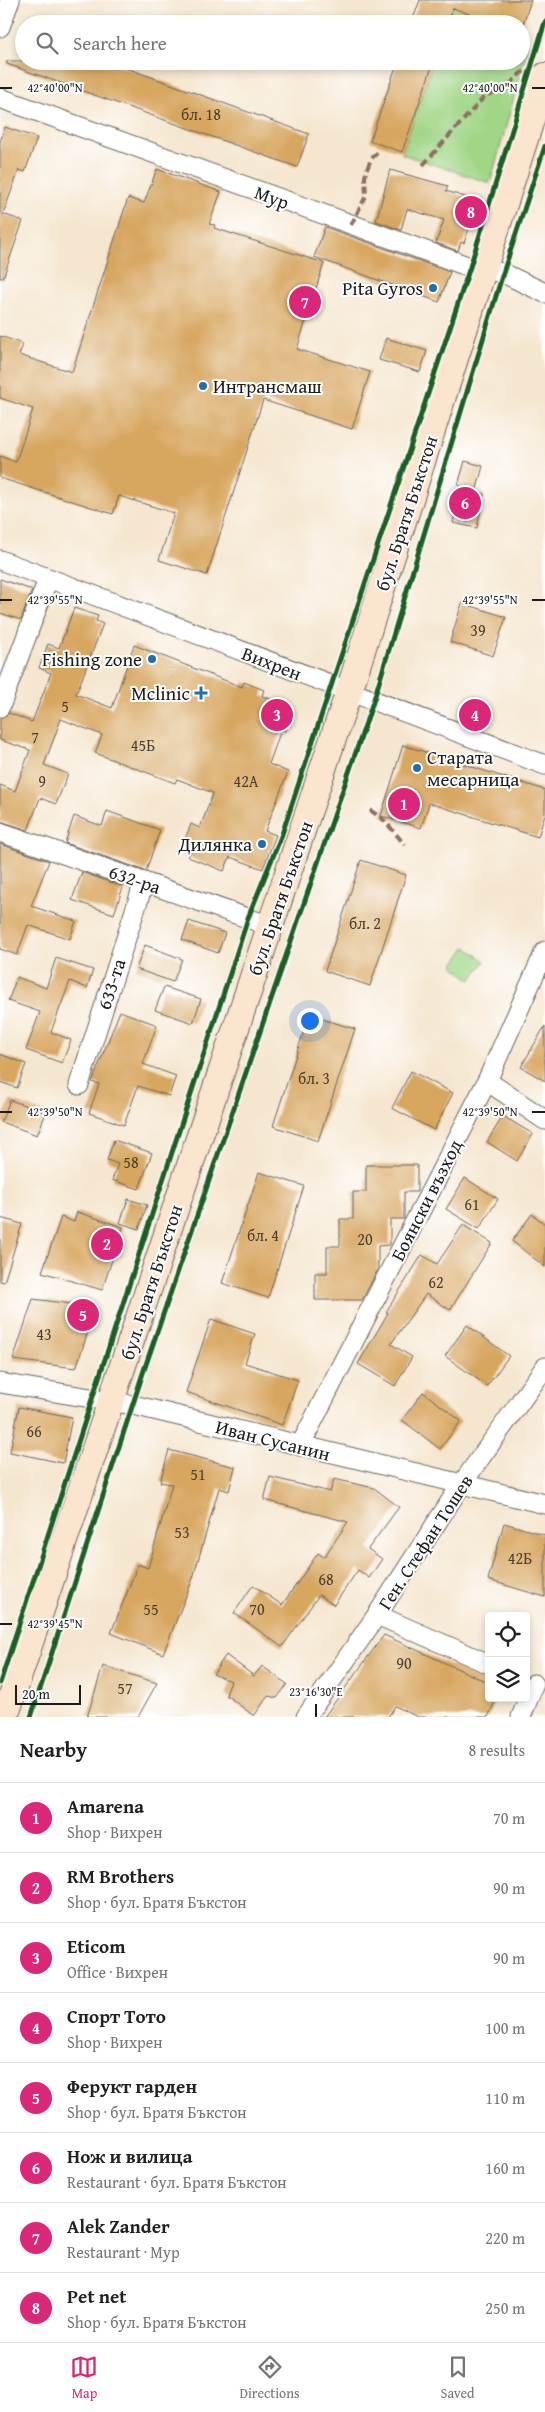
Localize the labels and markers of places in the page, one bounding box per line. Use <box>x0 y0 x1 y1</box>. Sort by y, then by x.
pin: 8 <box>455 193 487 231</box>
place label: Pita Gyros <box>342 274 423 302</box>
marker: Pita Gyros <box>427 282 439 294</box>
pin: 7 <box>289 283 321 321</box>
place label: Интрансмаш <box>213 372 322 400</box>
marker: Интрансмаш <box>197 380 209 392</box>
pin: 6 <box>449 484 481 522</box>
place label: Fishing zone <box>42 645 142 673</box>
marker: Fishing zone <box>146 653 158 665</box>
place label: Mclinic <box>131 679 190 707</box>
marker: Mclinic <box>194 686 208 700</box>
pin: 3 <box>261 696 293 734</box>
pin: 4 <box>459 696 491 734</box>
place label: Старата месарница <box>427 743 519 793</box>
marker: Старата месарница <box>411 762 423 774</box>
pin: 1 <box>388 785 420 823</box>
place label: Дилянка <box>177 830 252 858</box>
marker: Дилянка <box>256 838 268 850</box>
pin: 2 <box>91 1225 123 1263</box>
pin: 5 <box>67 1296 99 1334</box>

